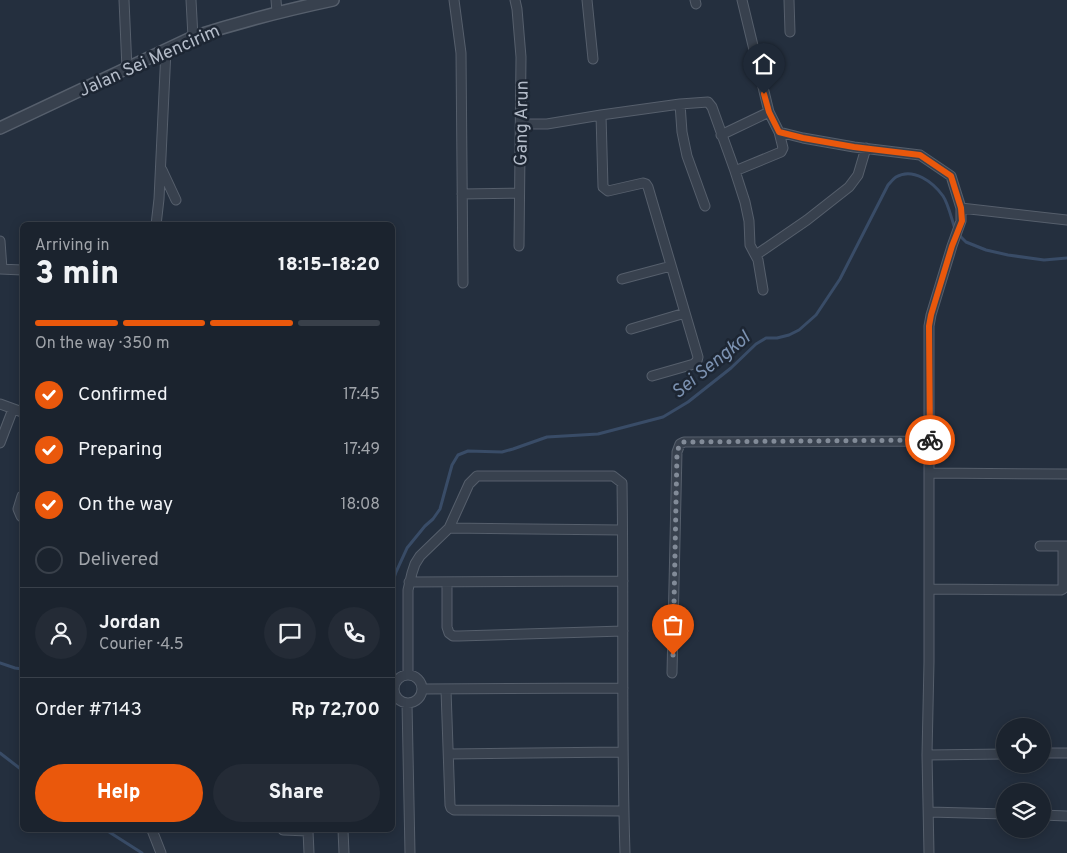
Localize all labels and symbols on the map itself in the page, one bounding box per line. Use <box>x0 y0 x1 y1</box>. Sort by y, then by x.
street label: Jalan Sei Mencirim <box>75 20 224 103</box>
pin <box>743 43 785 94</box>
street label: Gang Arun <box>510 80 535 166</box>
water label: Sei Sengkol <box>667 326 756 405</box>
courier <box>905 415 955 465</box>
pin <box>652 604 694 655</box>

